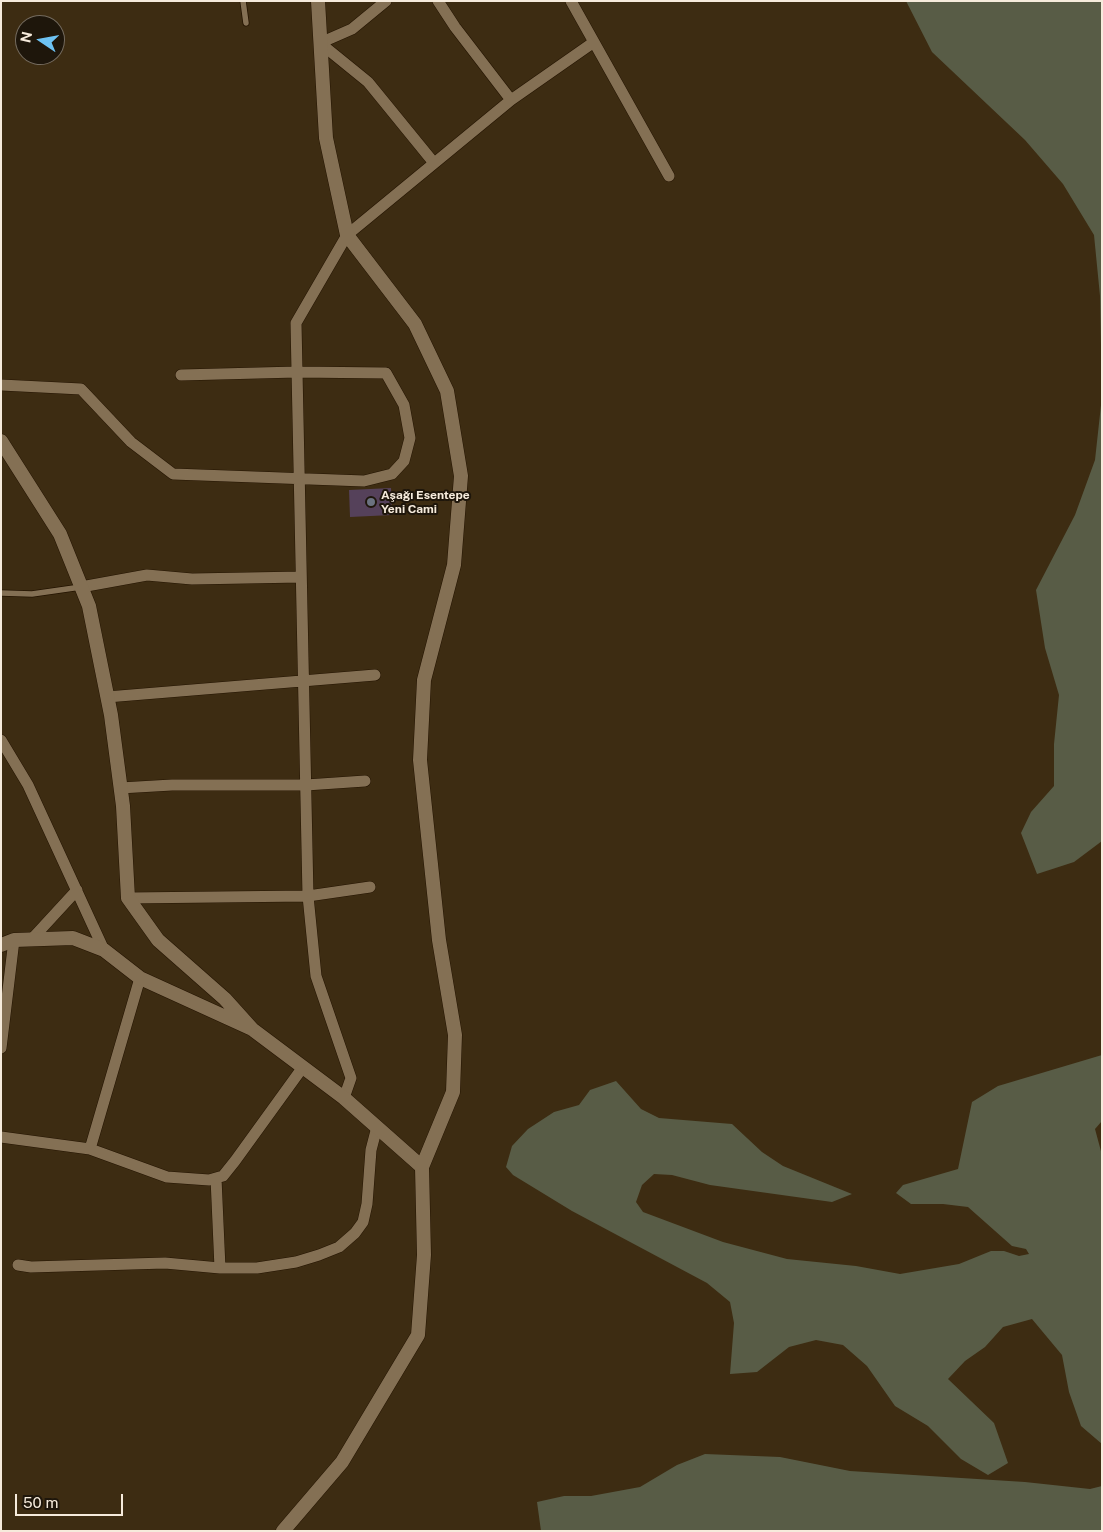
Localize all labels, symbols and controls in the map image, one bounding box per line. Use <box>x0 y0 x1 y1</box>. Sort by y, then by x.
north arrow <box>15 15 65 65</box>
text: N <box>17 30 35 44</box>
place label: Aşağı Esentepe Yeni Cami <box>381 488 470 516</box>
marker: Aşağı Esentepe Yeni Cami <box>365 496 377 508</box>
scale bar <box>18 1484 125 1516</box>
text: 50 m <box>23 1494 58 1511</box>

